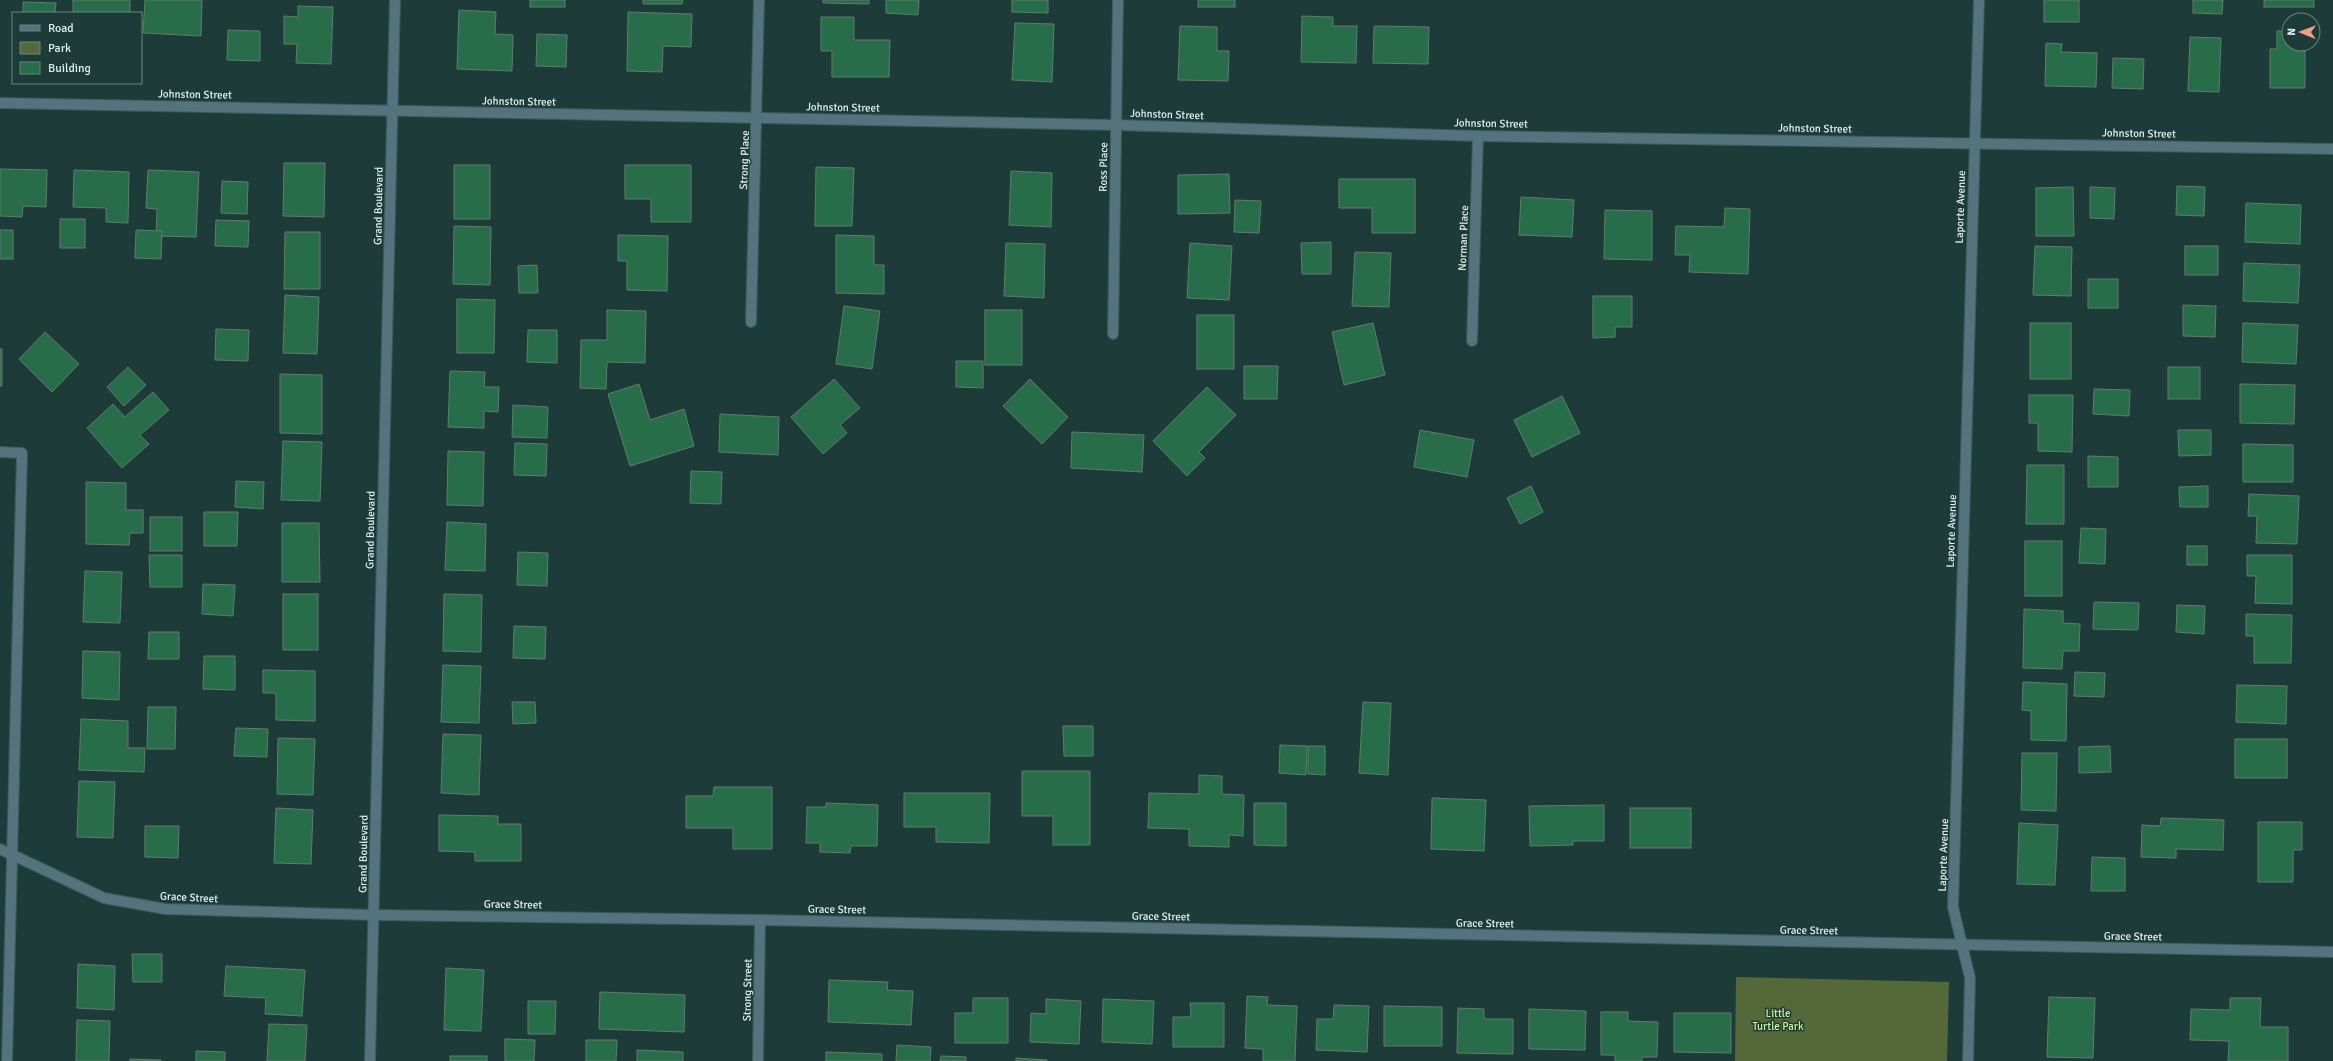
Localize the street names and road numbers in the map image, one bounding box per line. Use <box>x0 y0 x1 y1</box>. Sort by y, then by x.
street label: Johnston Street <box>158 87 232 102</box>
street label: Johnston Street <box>482 94 556 109</box>
street label: Johnston Street <box>806 100 880 115</box>
street label: Johnston Street <box>1130 107 1204 122</box>
street label: Johnston Street <box>1454 116 1528 131</box>
street label: Johnston Street <box>1778 121 1852 136</box>
street label: Johnston Street <box>2102 126 2176 141</box>
street label: Strong Place <box>737 130 752 190</box>
street label: Ross Place <box>1097 142 1110 192</box>
street label: Grand Boulevard <box>371 167 386 245</box>
street label: Laporte Avenue <box>1953 170 1968 244</box>
street label: Norman Place <box>1456 205 1471 271</box>
street label: Grand Boulevard <box>363 491 378 569</box>
street label: Laporte Avenue <box>1944 494 1959 568</box>
street label: Grand Boulevard <box>356 815 371 893</box>
street label: Laporte Avenue <box>1936 818 1951 892</box>
street label: Grace Street <box>160 889 219 906</box>
street label: Grace Street <box>484 897 542 912</box>
street label: Grace Street <box>808 902 866 917</box>
street label: Grace Street <box>1132 909 1190 924</box>
street label: Grace Street <box>1456 916 1514 931</box>
street label: Grace Street <box>1780 923 1838 938</box>
street label: Grace Street <box>2104 929 2162 944</box>
street label: Strong Street <box>740 959 755 1021</box>

